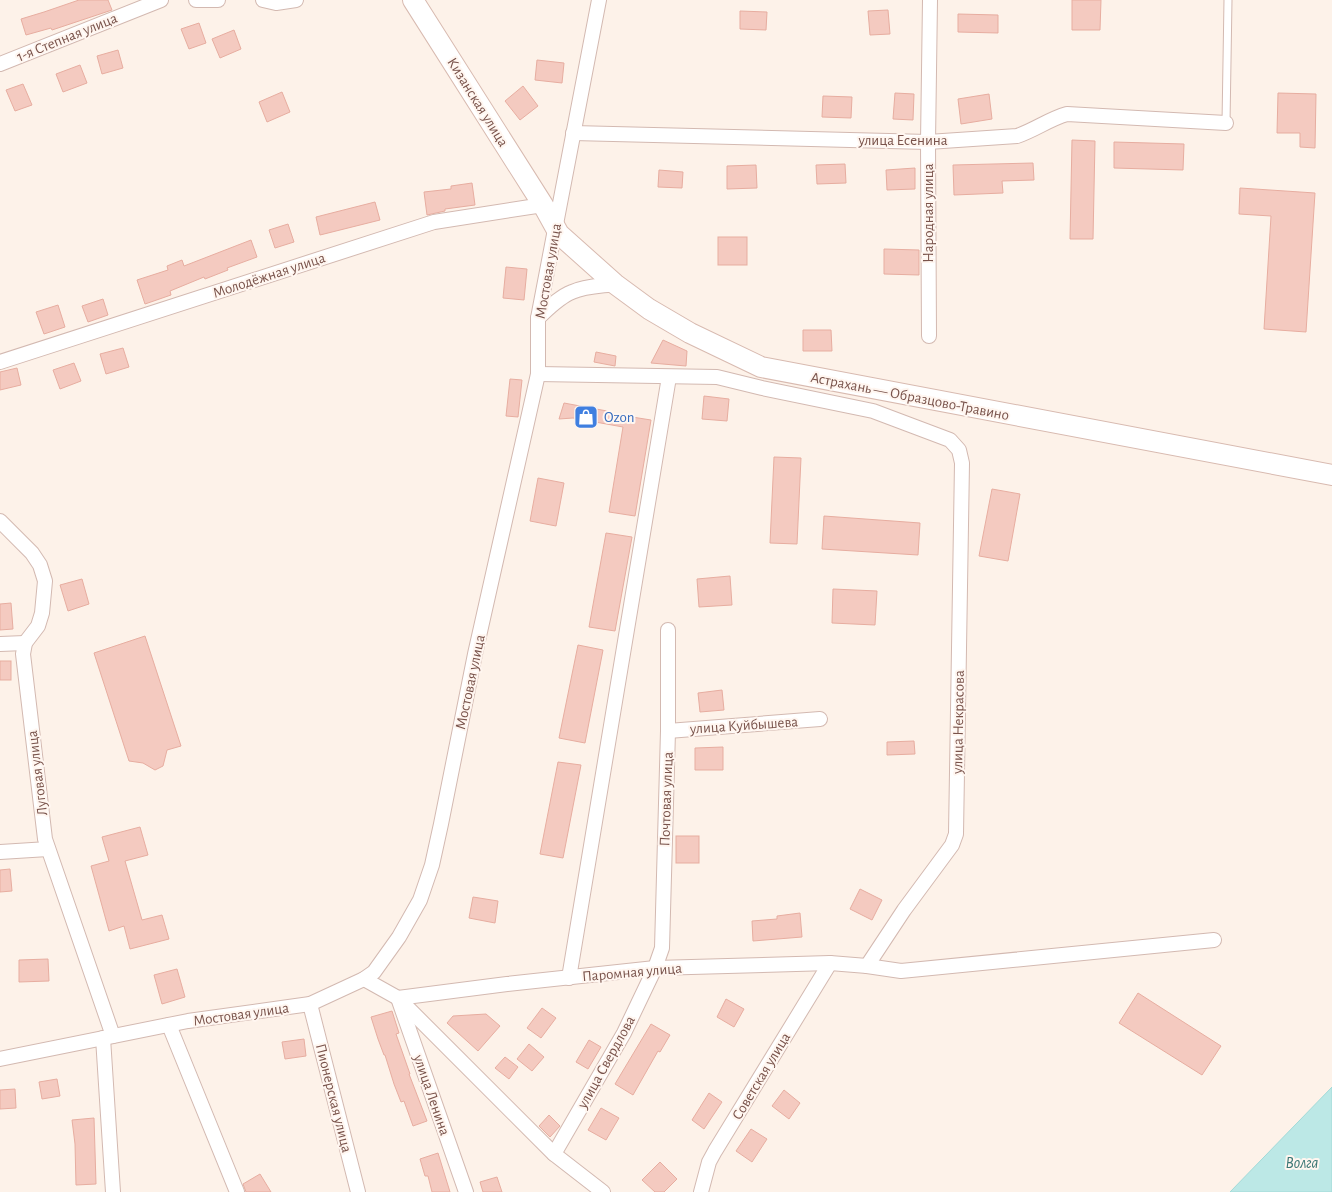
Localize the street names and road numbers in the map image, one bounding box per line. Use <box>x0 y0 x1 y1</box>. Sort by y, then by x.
street label: 1-я Степная улица <box>15 10 120 64</box>
street label: Кизанская улица <box>444 55 511 149</box>
street label: улица Есенина <box>857 133 948 148</box>
street label: Народная улица <box>921 163 936 263</box>
street label: Мостовая улица <box>533 222 564 320</box>
street label: Молодёжная улица <box>211 250 327 301</box>
street label: Астрахань — Образцово-Травино <box>809 370 1010 423</box>
street label: Мостовая улица <box>453 633 488 731</box>
street label: улица Некрасова <box>950 670 967 775</box>
street label: улица Куйбышева <box>688 714 799 737</box>
street label: Луговая улица <box>25 729 50 816</box>
street label: Почтовая улица <box>657 751 676 847</box>
street label: Паромная улица <box>581 961 683 984</box>
street label: Мостовая улица <box>192 1000 290 1029</box>
street label: улица Свердлова <box>574 1013 638 1112</box>
street label: Советская улица <box>730 1030 793 1122</box>
street label: Пионерская улица <box>313 1042 354 1154</box>
street label: улица Ленина <box>410 1052 452 1138</box>

